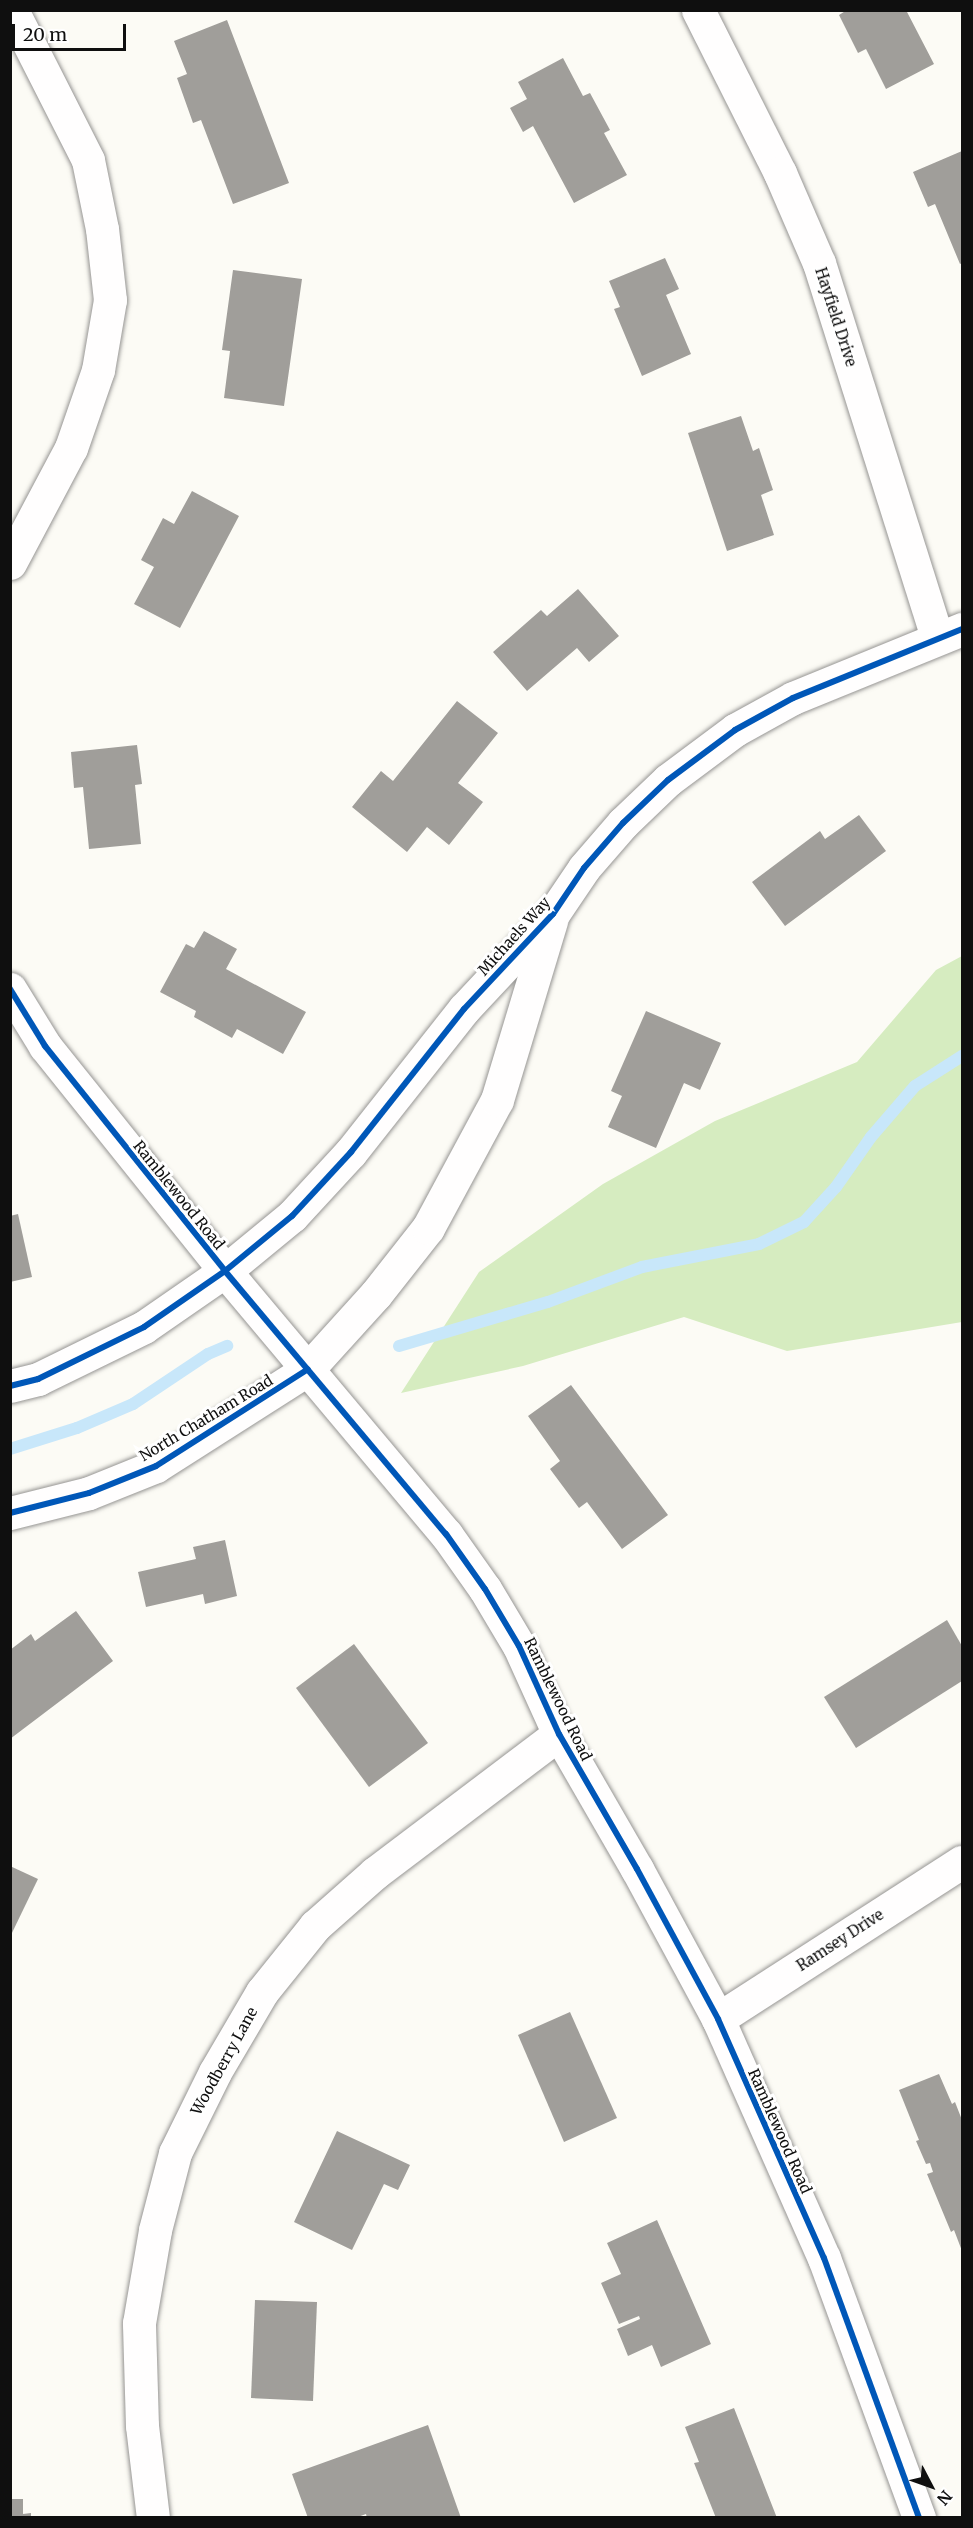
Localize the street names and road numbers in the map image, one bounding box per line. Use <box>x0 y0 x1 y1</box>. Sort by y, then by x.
street label: Hayfield Drive <box>812 265 860 369</box>
street label: Michaels Way <box>474 893 554 979</box>
street label: Ramblewood Road <box>130 1137 228 1253</box>
street label: North Chatham Road <box>136 1371 276 1465</box>
street label: Ramblewood Road <box>520 1635 596 1763</box>
street label: Ramsey Drive <box>793 1905 887 1975</box>
street label: Woodberry Lane <box>187 2004 261 2118</box>
street label: Ramblewood Road <box>744 2066 816 2196</box>

